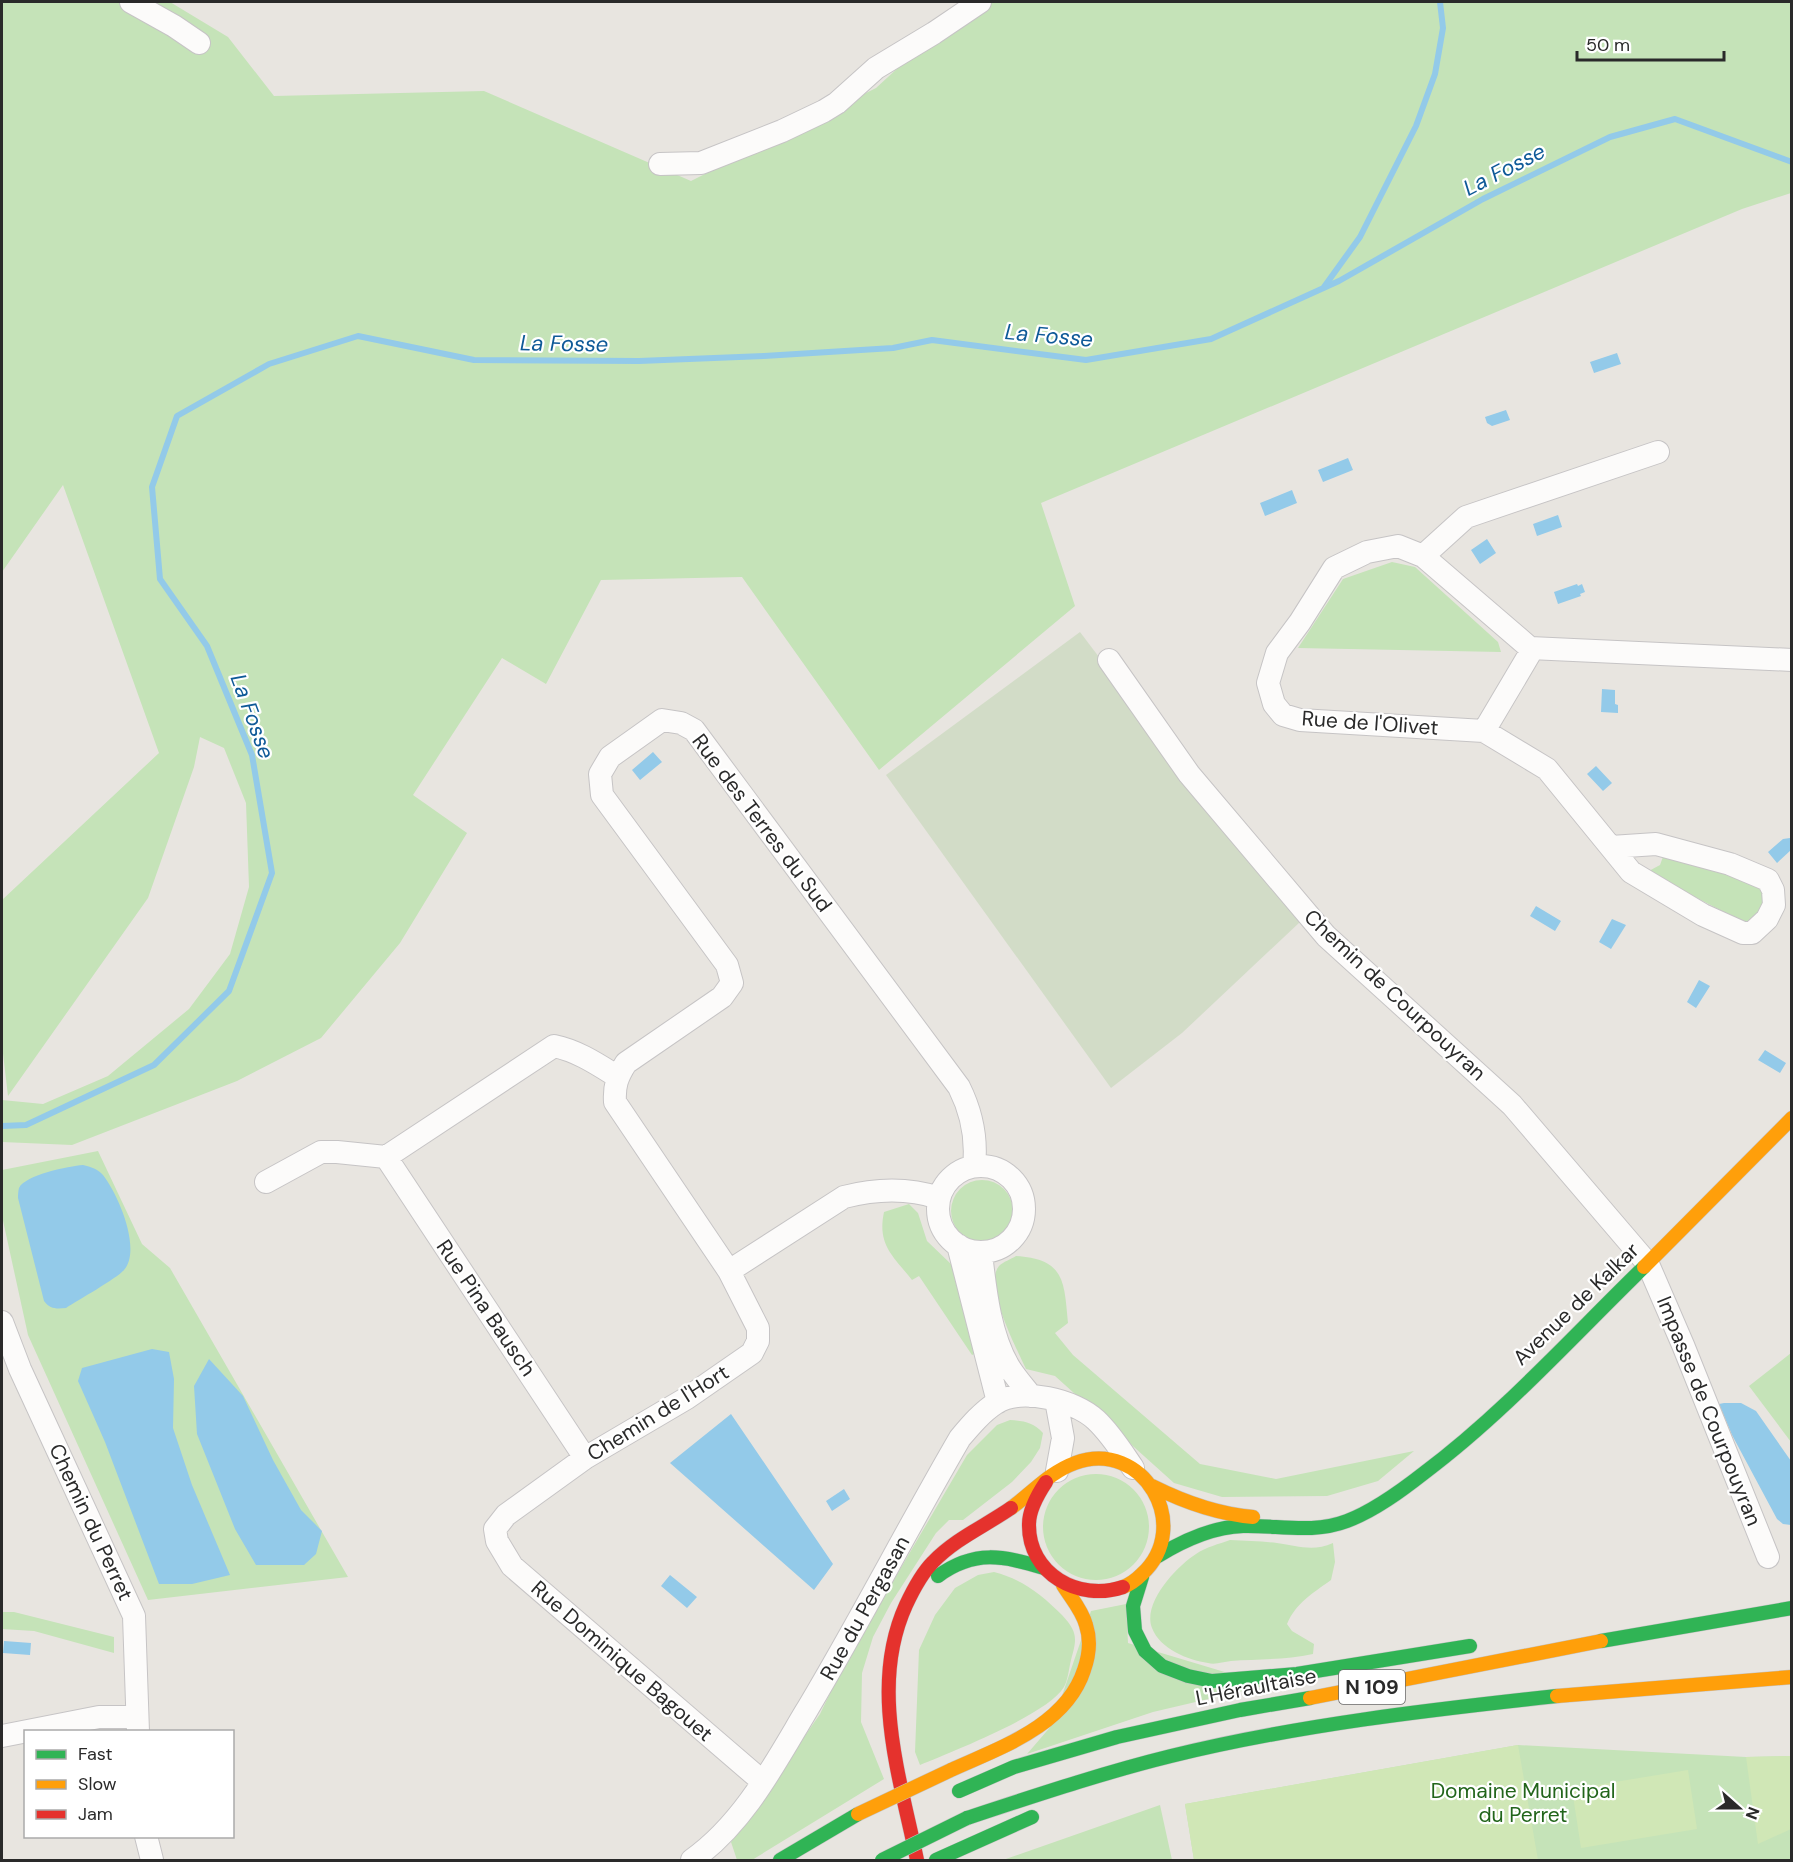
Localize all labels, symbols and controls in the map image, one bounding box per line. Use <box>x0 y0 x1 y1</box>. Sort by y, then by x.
scale bar <box>1577 24 1724 62</box>
text: 50 m <box>1586 33 1630 57</box>
water label: La Fosse <box>1458 136 1550 202</box>
water label: La Fosse <box>1004 317 1094 354</box>
water label: La Fosse <box>520 328 608 359</box>
water label: La Fosse <box>224 670 281 763</box>
street label: Rue de l'Olivet <box>1301 704 1439 742</box>
street label: Rue des Terres du Sud <box>686 728 838 918</box>
street label: Chemin de Courpouyran <box>1298 903 1492 1087</box>
street label: Rue Pina Bausch <box>430 1234 542 1382</box>
street label: Avenue de Kalkar <box>1507 1236 1645 1371</box>
street label: Impasse de Courpouyran <box>1650 1292 1768 1530</box>
street label: Chemin de l'Hort <box>582 1358 734 1468</box>
street label: Chemin du Perret <box>42 1439 140 1605</box>
street label: Rue du Pergasan <box>814 1531 916 1685</box>
street label: Rue Dominique Bagouet <box>525 1574 719 1748</box>
street label: L'Héraultaise <box>1193 1662 1319 1712</box>
road number: N 109 <box>1339 1670 1405 1704</box>
legend <box>24 1730 234 1838</box>
text: Fast <box>78 1742 113 1766</box>
text: Slow <box>78 1772 117 1796</box>
park label: Domaine Municipal du Perret <box>1431 1777 1615 1829</box>
north arrow <box>1709 1778 1769 1838</box>
text: Jam <box>78 1802 113 1826</box>
text: N <box>1741 1804 1764 1822</box>

